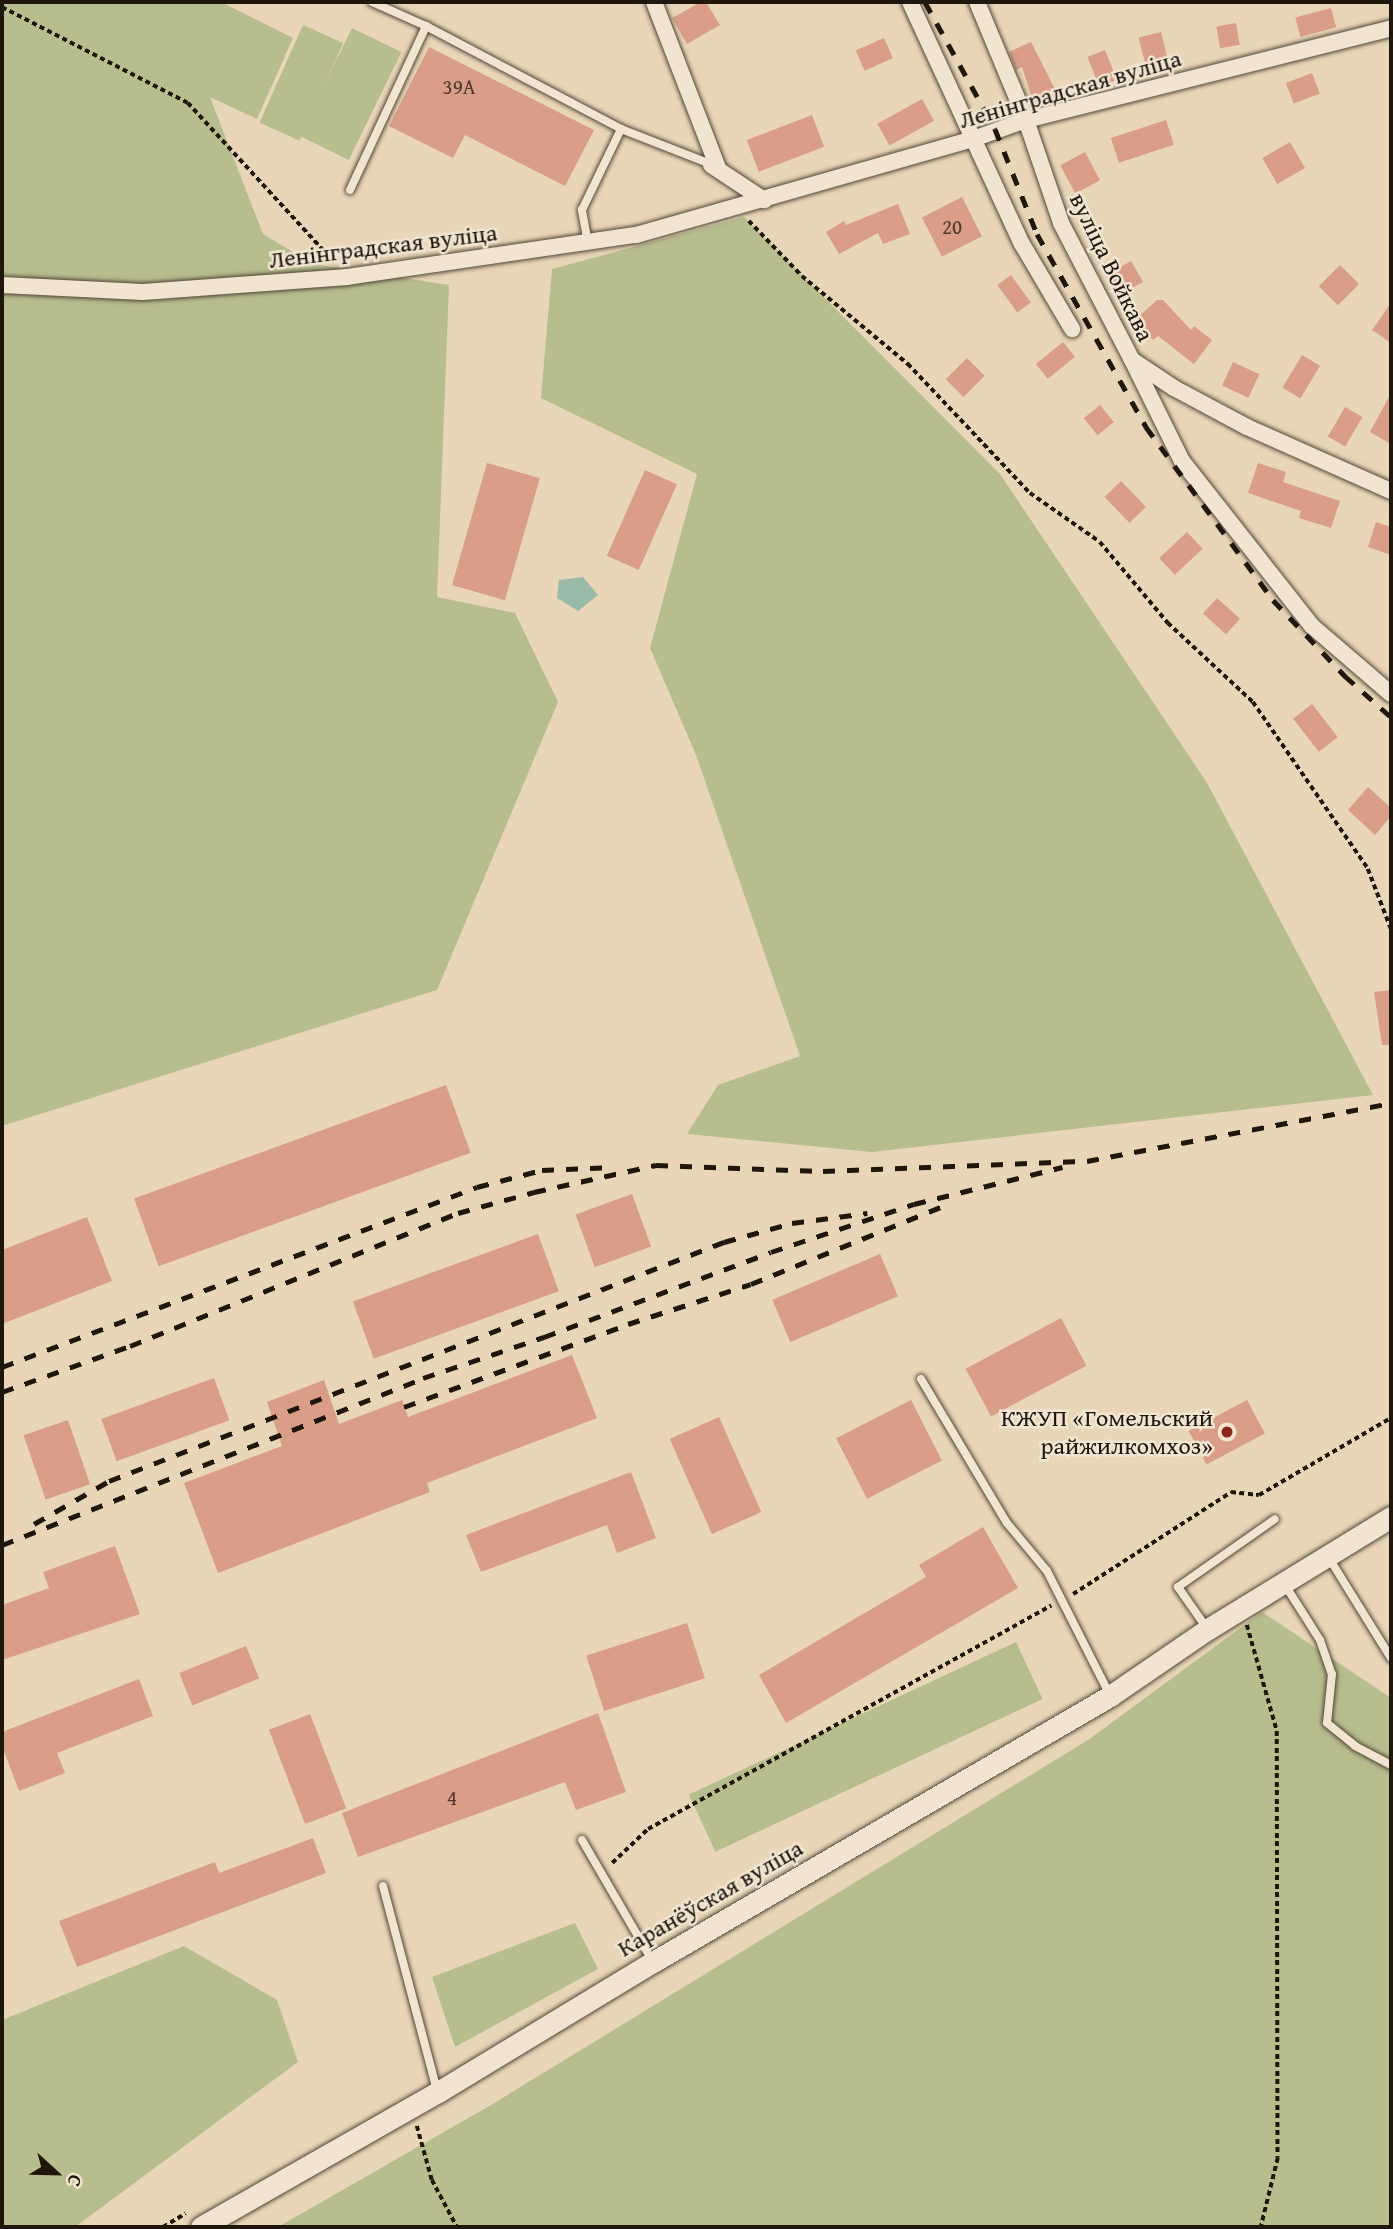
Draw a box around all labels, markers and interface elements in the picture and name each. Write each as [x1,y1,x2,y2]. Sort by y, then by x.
street label: Ленінградская вуліца [956,44,1184,134]
house number: 39А [443,74,475,100]
street label: вуліца Войкава [1064,188,1160,346]
house number: 20 [942,214,962,240]
street label: Ленінградская вуліца [267,218,499,274]
place label: КЖУП «Гомельский райжилкомхоз» [1001,1404,1213,1460]
marker: КЖУП «Гомельский райжилкомхоз» [1219,1424,1235,1440]
house number: 4 [447,1785,457,1811]
street label: Каранёўская вуліца [612,1833,808,1963]
north arrow [21,2138,91,2208]
text: С [60,2171,90,2191]

